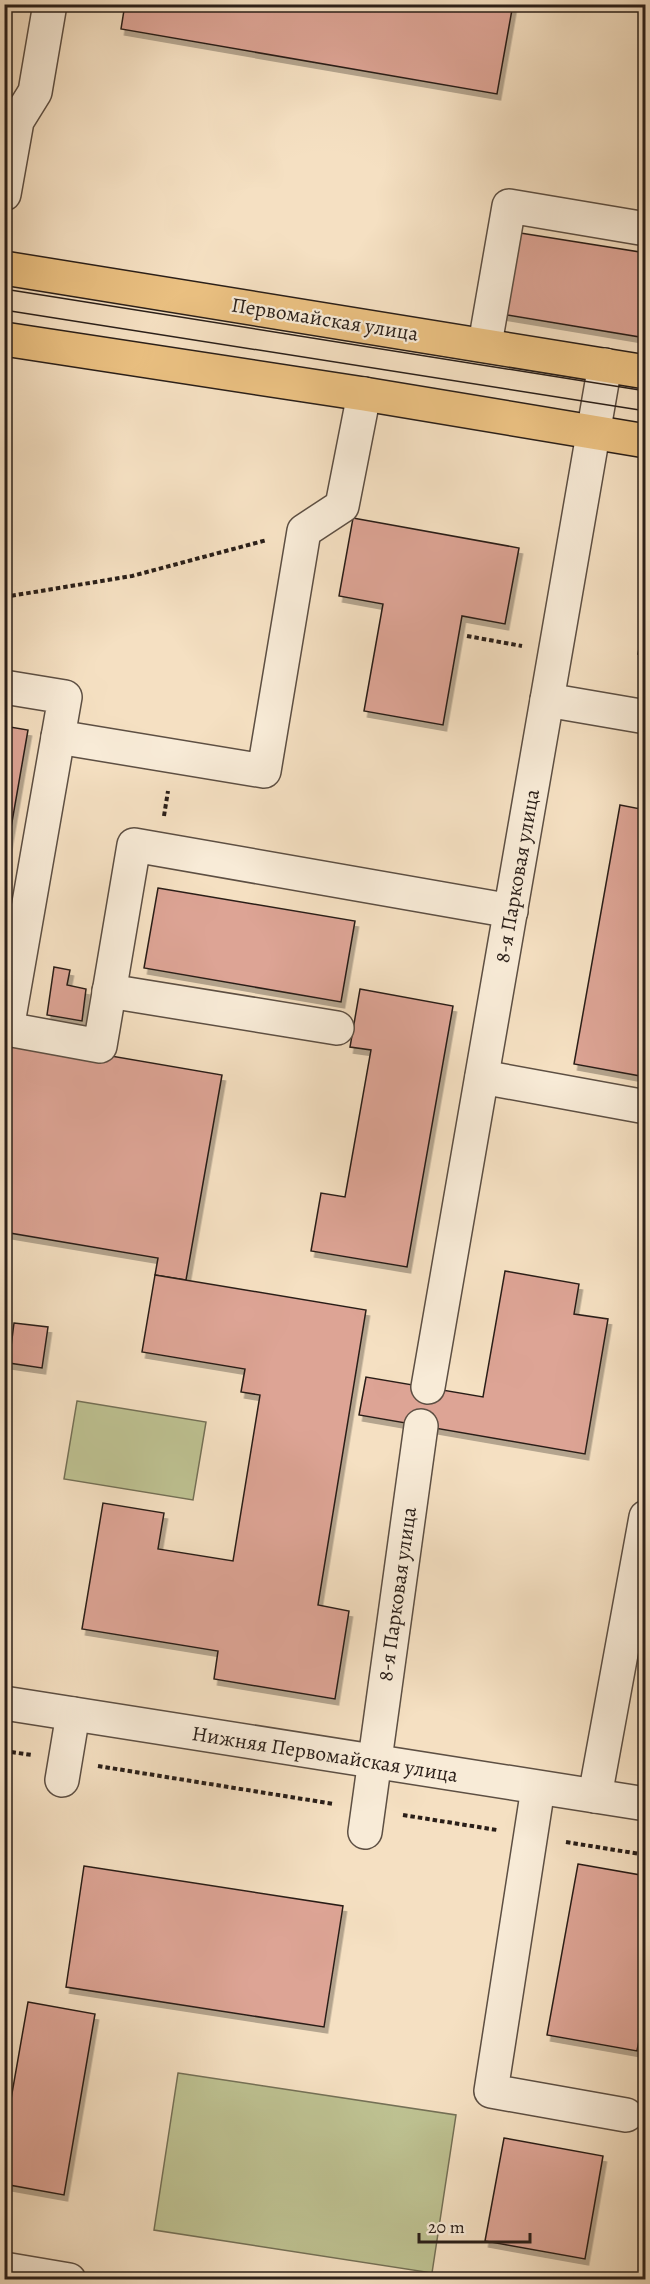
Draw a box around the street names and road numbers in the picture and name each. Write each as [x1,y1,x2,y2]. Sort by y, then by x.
street label: Первомайская улица [230,290,421,348]
street label: 8-я Парковая улица [488,787,546,965]
street label: 8-я Парковая улица [371,1505,423,1683]
street label: Нижняя Первомайская улица [190,1719,461,1789]

